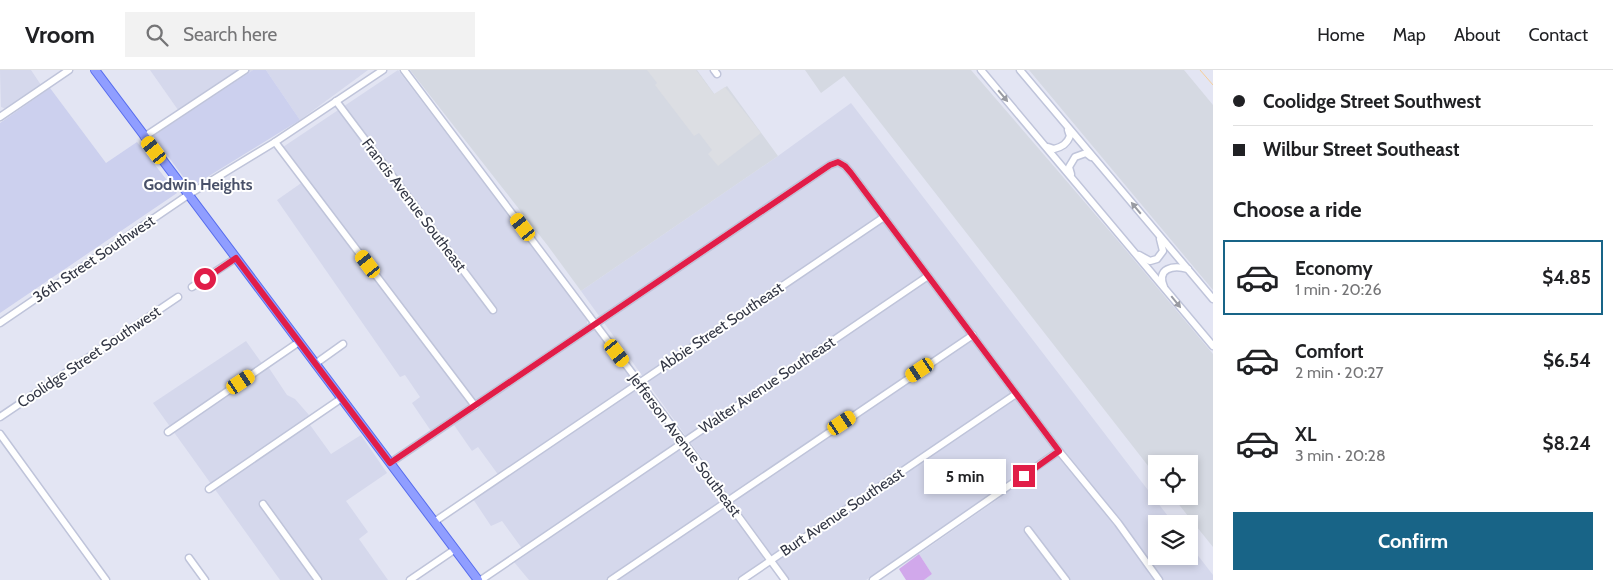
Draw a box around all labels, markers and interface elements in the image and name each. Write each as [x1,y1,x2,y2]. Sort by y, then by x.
search box [125,12,475,57]
text: Vroom [25,20,95,49]
icon: search [143,21,171,49]
text: Search here [183,23,277,46]
text: Home [1317,24,1365,46]
text: Map [1393,24,1426,46]
text: About [1454,24,1500,46]
text: Contact [1528,24,1588,46]
one-way arrow [997,90,1008,102]
text: Coolidge Street Southwest [1263,90,1481,113]
car [138,134,169,166]
street label: Francis Avenue Southeast [358,135,470,275]
text: Wilbur Street Southeast [1263,138,1460,161]
district label: Godwin Heights [143,175,253,194]
text: Choose a ride [1233,196,1362,223]
one-way arrow [1131,201,1142,214]
car [507,211,538,243]
street label: 36th Street Southwest [30,212,158,306]
car [352,248,383,280]
icon: car [1235,255,1280,300]
text: Economy [1295,257,1373,280]
text: $4.85 [1542,266,1591,289]
route start [194,268,216,290]
street label: Abbie Street Southeast [655,279,787,375]
text: 1 min · 20:26 [1295,280,1382,299]
one-way arrow [1170,296,1181,309]
street label: Coolidge Street Southwest [14,302,164,412]
street label: Walter Avenue Southeast [696,333,838,437]
car [601,337,632,369]
icon: car [1235,338,1280,383]
text: Comfort [1295,340,1364,363]
text: $6.54 [1543,349,1591,372]
car [903,355,936,385]
text: 2 min · 20:27 [1295,363,1384,382]
car [224,367,257,397]
street label: Jefferson Avenue Southeast [625,369,745,520]
car [825,408,858,438]
icon: car [1235,421,1280,466]
text: XL [1295,423,1316,446]
text: $8.24 [1542,432,1591,455]
text: 3 min · 20:28 [1295,446,1386,465]
map controls [1148,455,1198,565]
button: locate [1148,455,1198,505]
callout: 5 min [924,458,1006,494]
street label: Burt Avenue Southeast [777,464,907,560]
route end [1013,465,1035,487]
text: 5 min [946,467,984,486]
button: Confirm [1233,512,1593,570]
button: layers [1148,515,1198,565]

